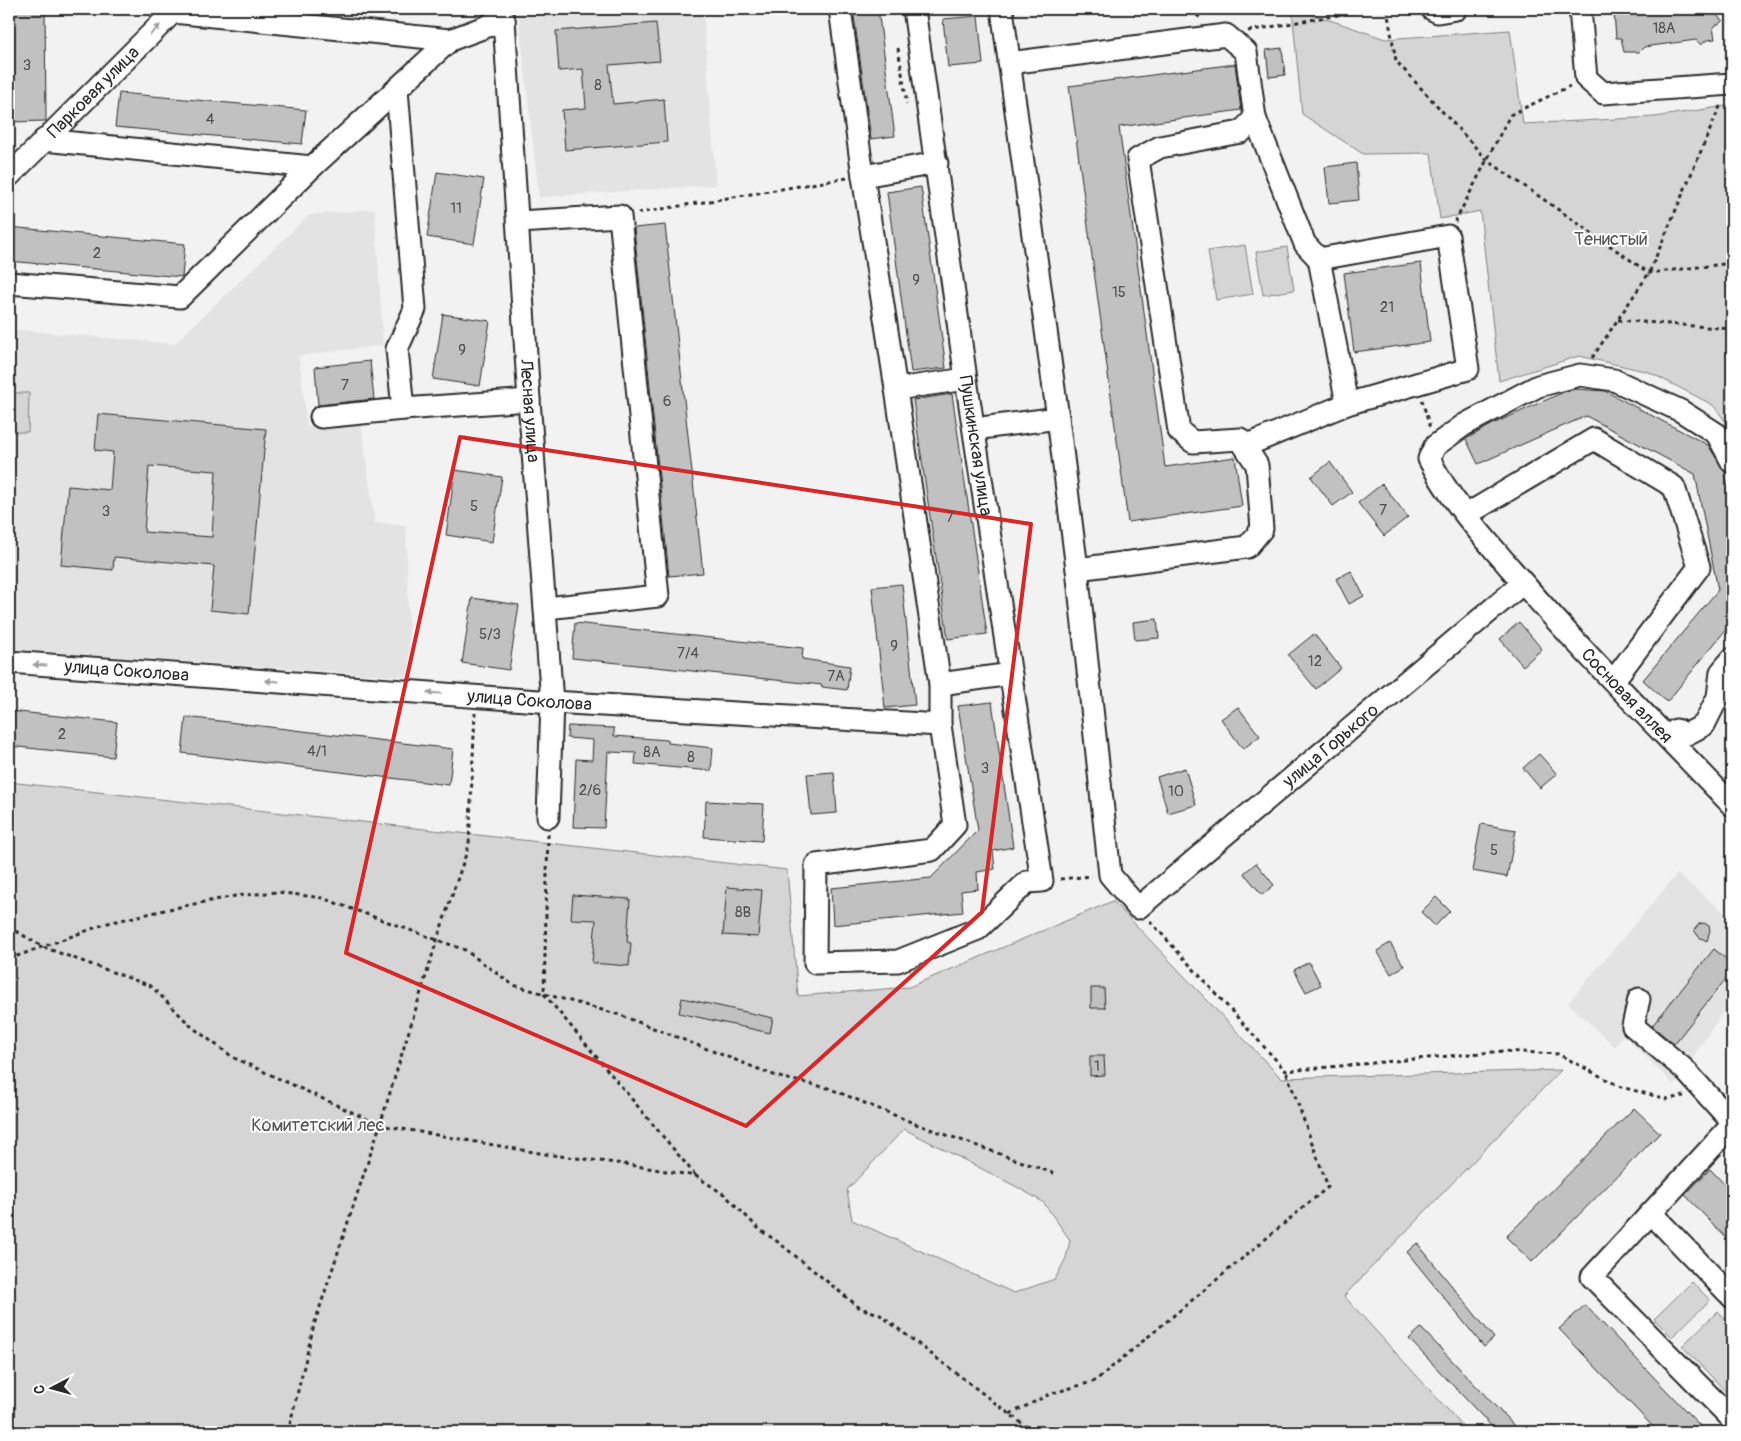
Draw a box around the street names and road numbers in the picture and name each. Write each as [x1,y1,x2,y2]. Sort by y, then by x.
street label: Парковая улица [42,41,144,143]
street label: Лесная улица [515,358,545,463]
street label: Пушкинская улица [954,374,998,517]
street label: Сосновая аллея [1576,643,1678,748]
street label: улица Соколова [63,655,190,687]
street label: улица Соколова [465,684,593,716]
street label: улица Горького [1277,698,1384,793]

